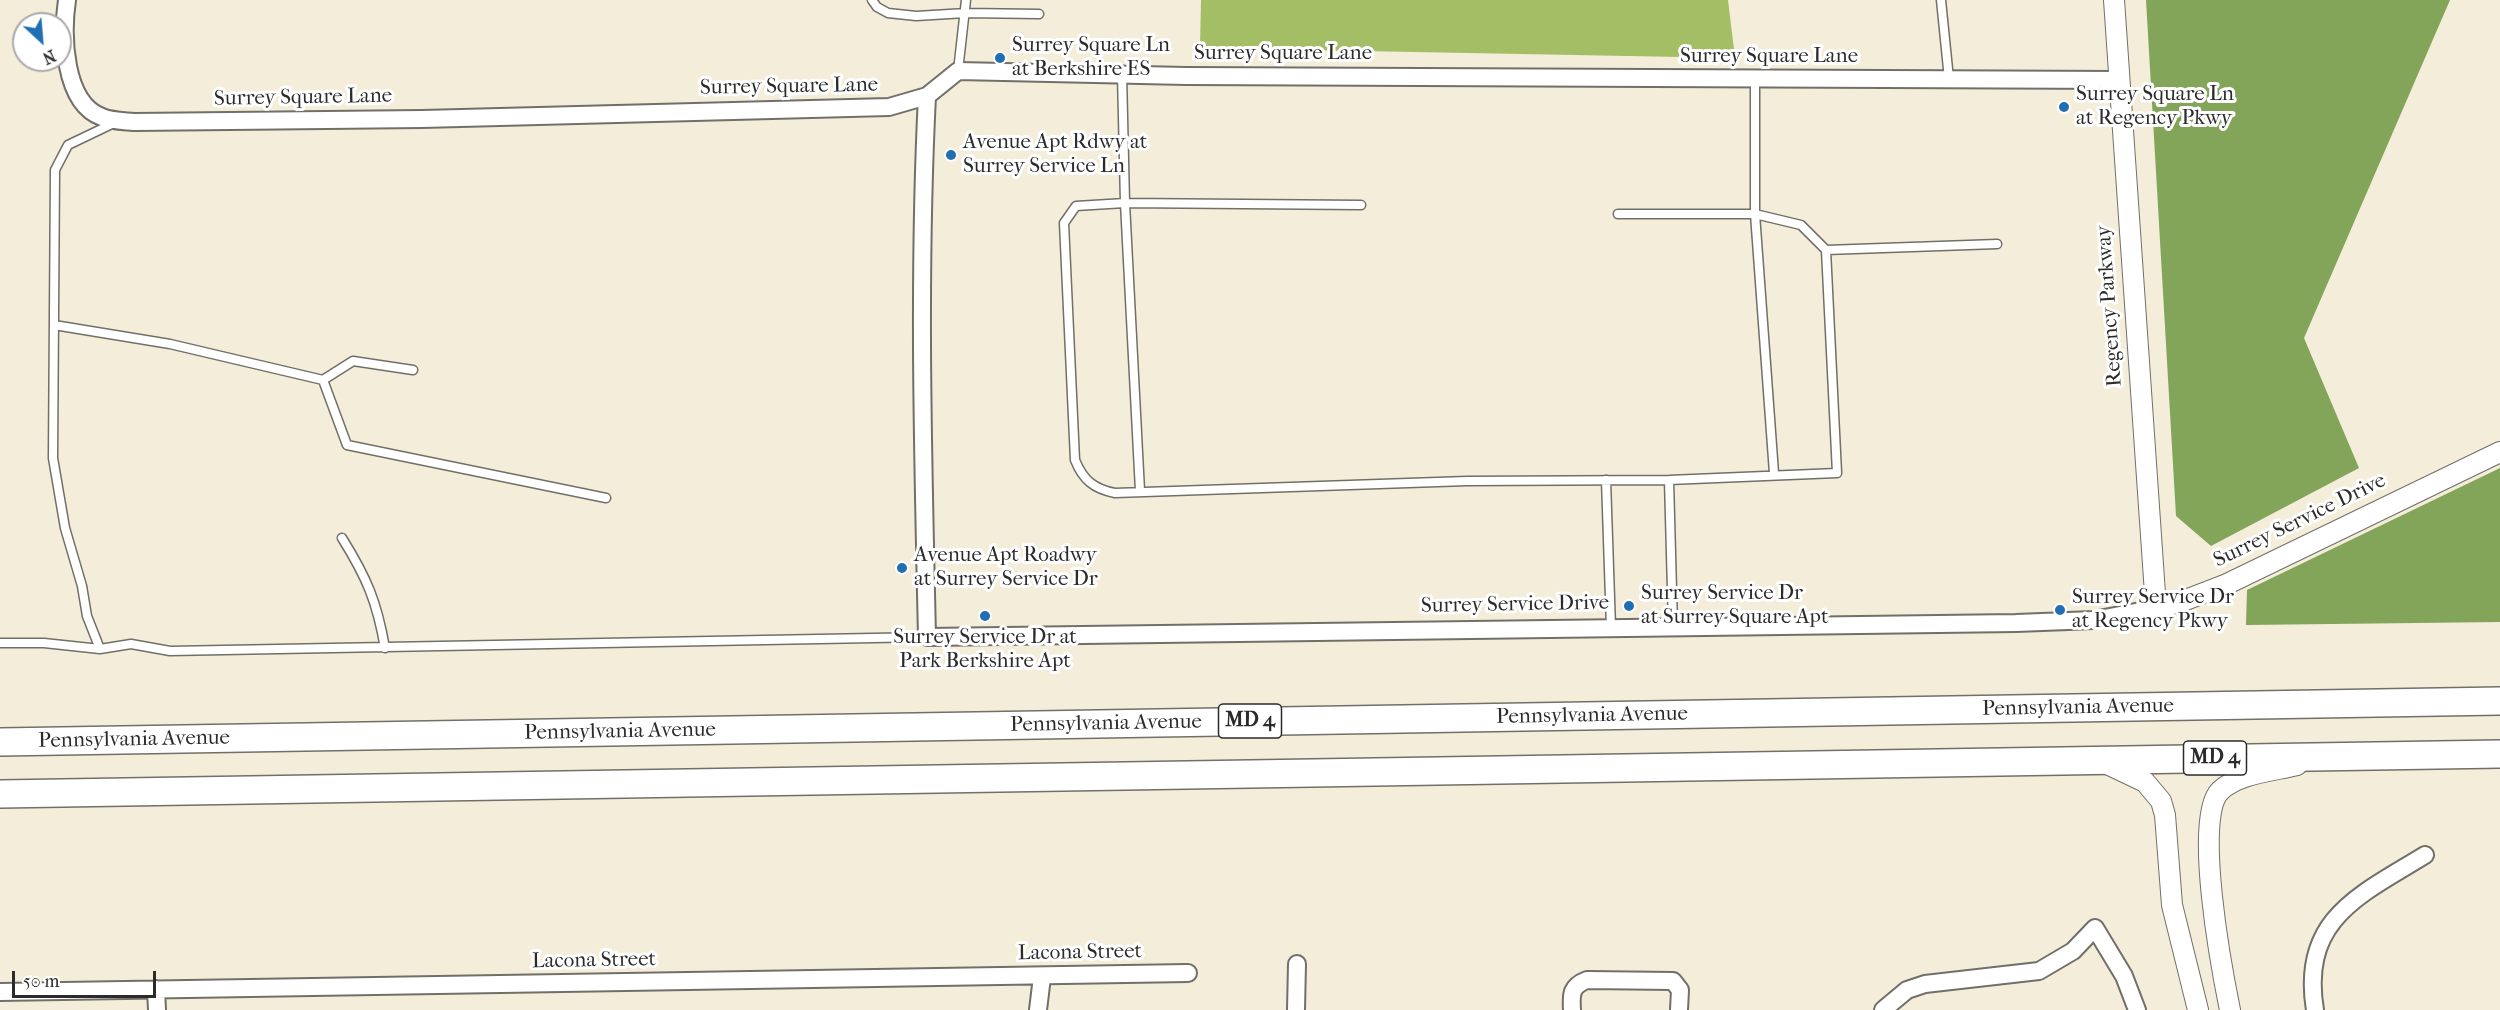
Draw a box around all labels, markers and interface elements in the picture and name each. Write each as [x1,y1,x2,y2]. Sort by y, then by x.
north arrow [12,12,72,72]
place label: Surrey Square Ln at Berkshire ES [1012,33,1170,83]
street label: Surrey Square Lane [1194,41,1372,67]
street label: Surrey Square Lane [1680,44,1858,70]
text: N [40,46,59,68]
marker: Surrey Square Ln at Berkshire ES [993,51,1007,65]
street label: Surrey Square Lane [700,73,878,101]
place label: Surrey Square Ln at Regency Pkwy [2076,82,2234,132]
street label: Surrey Square Lane [214,84,392,112]
marker: Surrey Square Ln at Regency Pkwy [2057,100,2071,114]
place label: Avenue Apt Rdwy at Surrey Service Ln [963,130,1147,180]
marker: Avenue Apt Rdwy at Surrey Service Ln [944,148,958,162]
street label: Regency Parkway [2092,225,2128,387]
street label: Surrey Service Drive [2210,468,2390,574]
place label: Avenue Apt Roadwy at Surrey Service Dr [914,543,1098,593]
marker: Avenue Apt Roadwy at Surrey Service Dr [895,561,909,575]
place label: Surrey Service Dr at Surrey Square Apt [1641,581,1828,631]
place label: Surrey Service Dr at Regency Pkwy [2072,585,2234,635]
street label: Surrey Service Drive [1421,591,1609,619]
marker: Surrey Service Dr at Surrey Square Apt [1622,599,1636,613]
marker: Surrey Service Dr at Regency Pkwy [2053,603,2067,617]
marker: Surrey Service Dr at Park Berkshire Apt [978,609,992,623]
place label: Surrey Service Dr at Park Berkshire Apt [893,625,1077,675]
street label: Pennsylvania Avenue [1982,694,2174,722]
street label: Pennsylvania Avenue [1496,702,1688,730]
road number: MD 4 [1218,704,1282,738]
street label: Pennsylvania Avenue [1010,710,1202,738]
street label: Pennsylvania Avenue [524,718,716,746]
street label: Pennsylvania Avenue [38,726,230,754]
road number: MD 4 [2184,741,2246,775]
street label: Lacona Street [1018,939,1142,967]
street label: Lacona Street [532,947,656,975]
scale bar [15,959,159,997]
text: 50 m [23,971,59,992]

